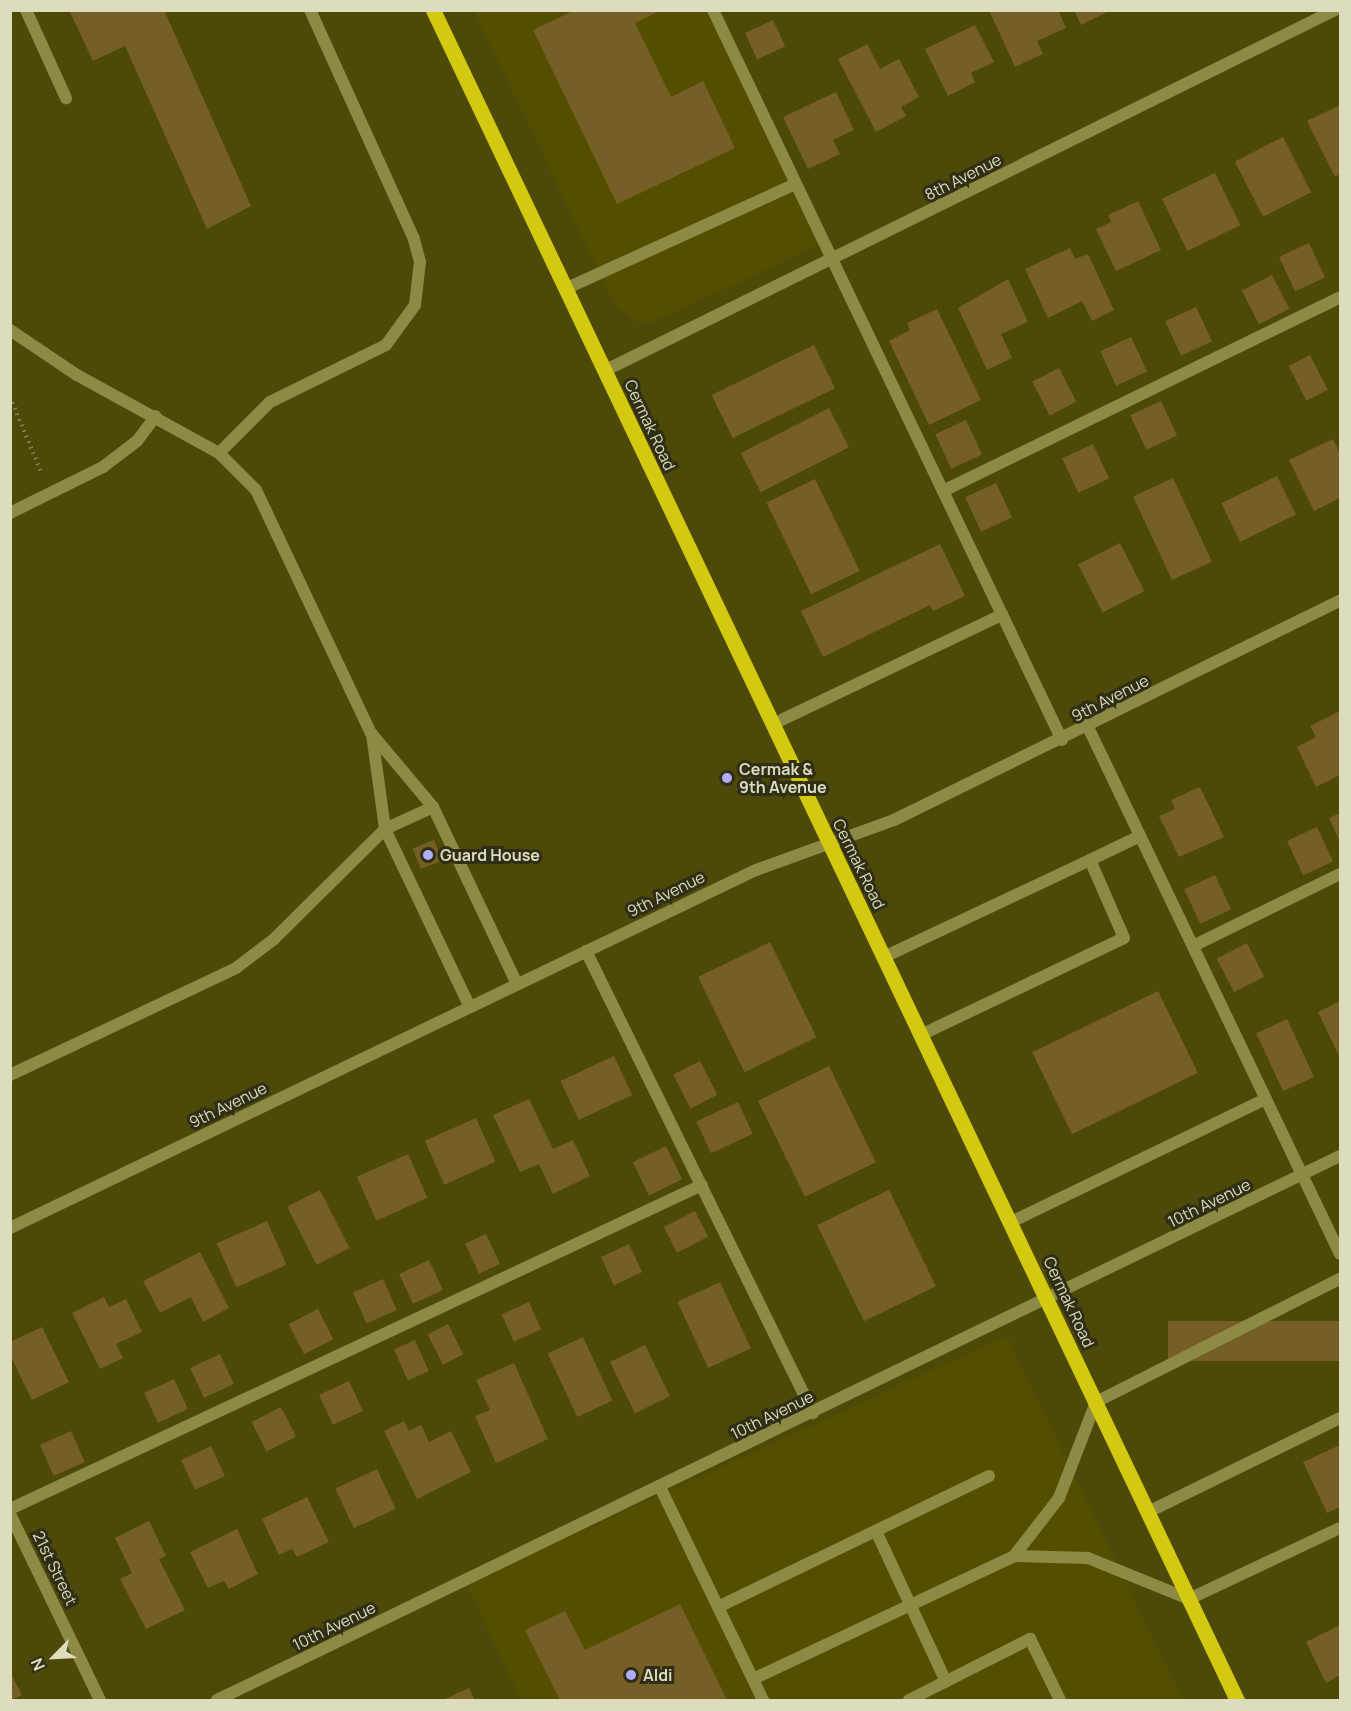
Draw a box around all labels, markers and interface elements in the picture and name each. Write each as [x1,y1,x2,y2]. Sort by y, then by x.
street label: 8th Avenue [922,150,1004,204]
street label: Cermak Road [621,376,679,474]
street label: 9th Avenue [1068,670,1152,726]
place label: Cermak & 9th Avenue [739,759,827,797]
marker: Cermak & 9th Avenue [720,771,734,785]
street label: Cermak Road [829,816,889,912]
place label: Guard House [440,845,540,865]
marker: Guard House [421,848,435,862]
street label: 9th Avenue [624,867,708,921]
street label: 9th Avenue [186,1078,270,1132]
street label: 10th Avenue [1164,1175,1254,1231]
street label: Cermak Road [1040,1253,1098,1351]
street label: 10th Avenue [727,1387,817,1443]
street label: 21st Street [29,1528,81,1608]
street label: 10th Avenue [289,1598,379,1654]
north arrow [24,1627,84,1687]
text: N [25,1655,50,1674]
place label: Aldi [643,1665,673,1685]
marker: Aldi [624,1668,638,1682]

